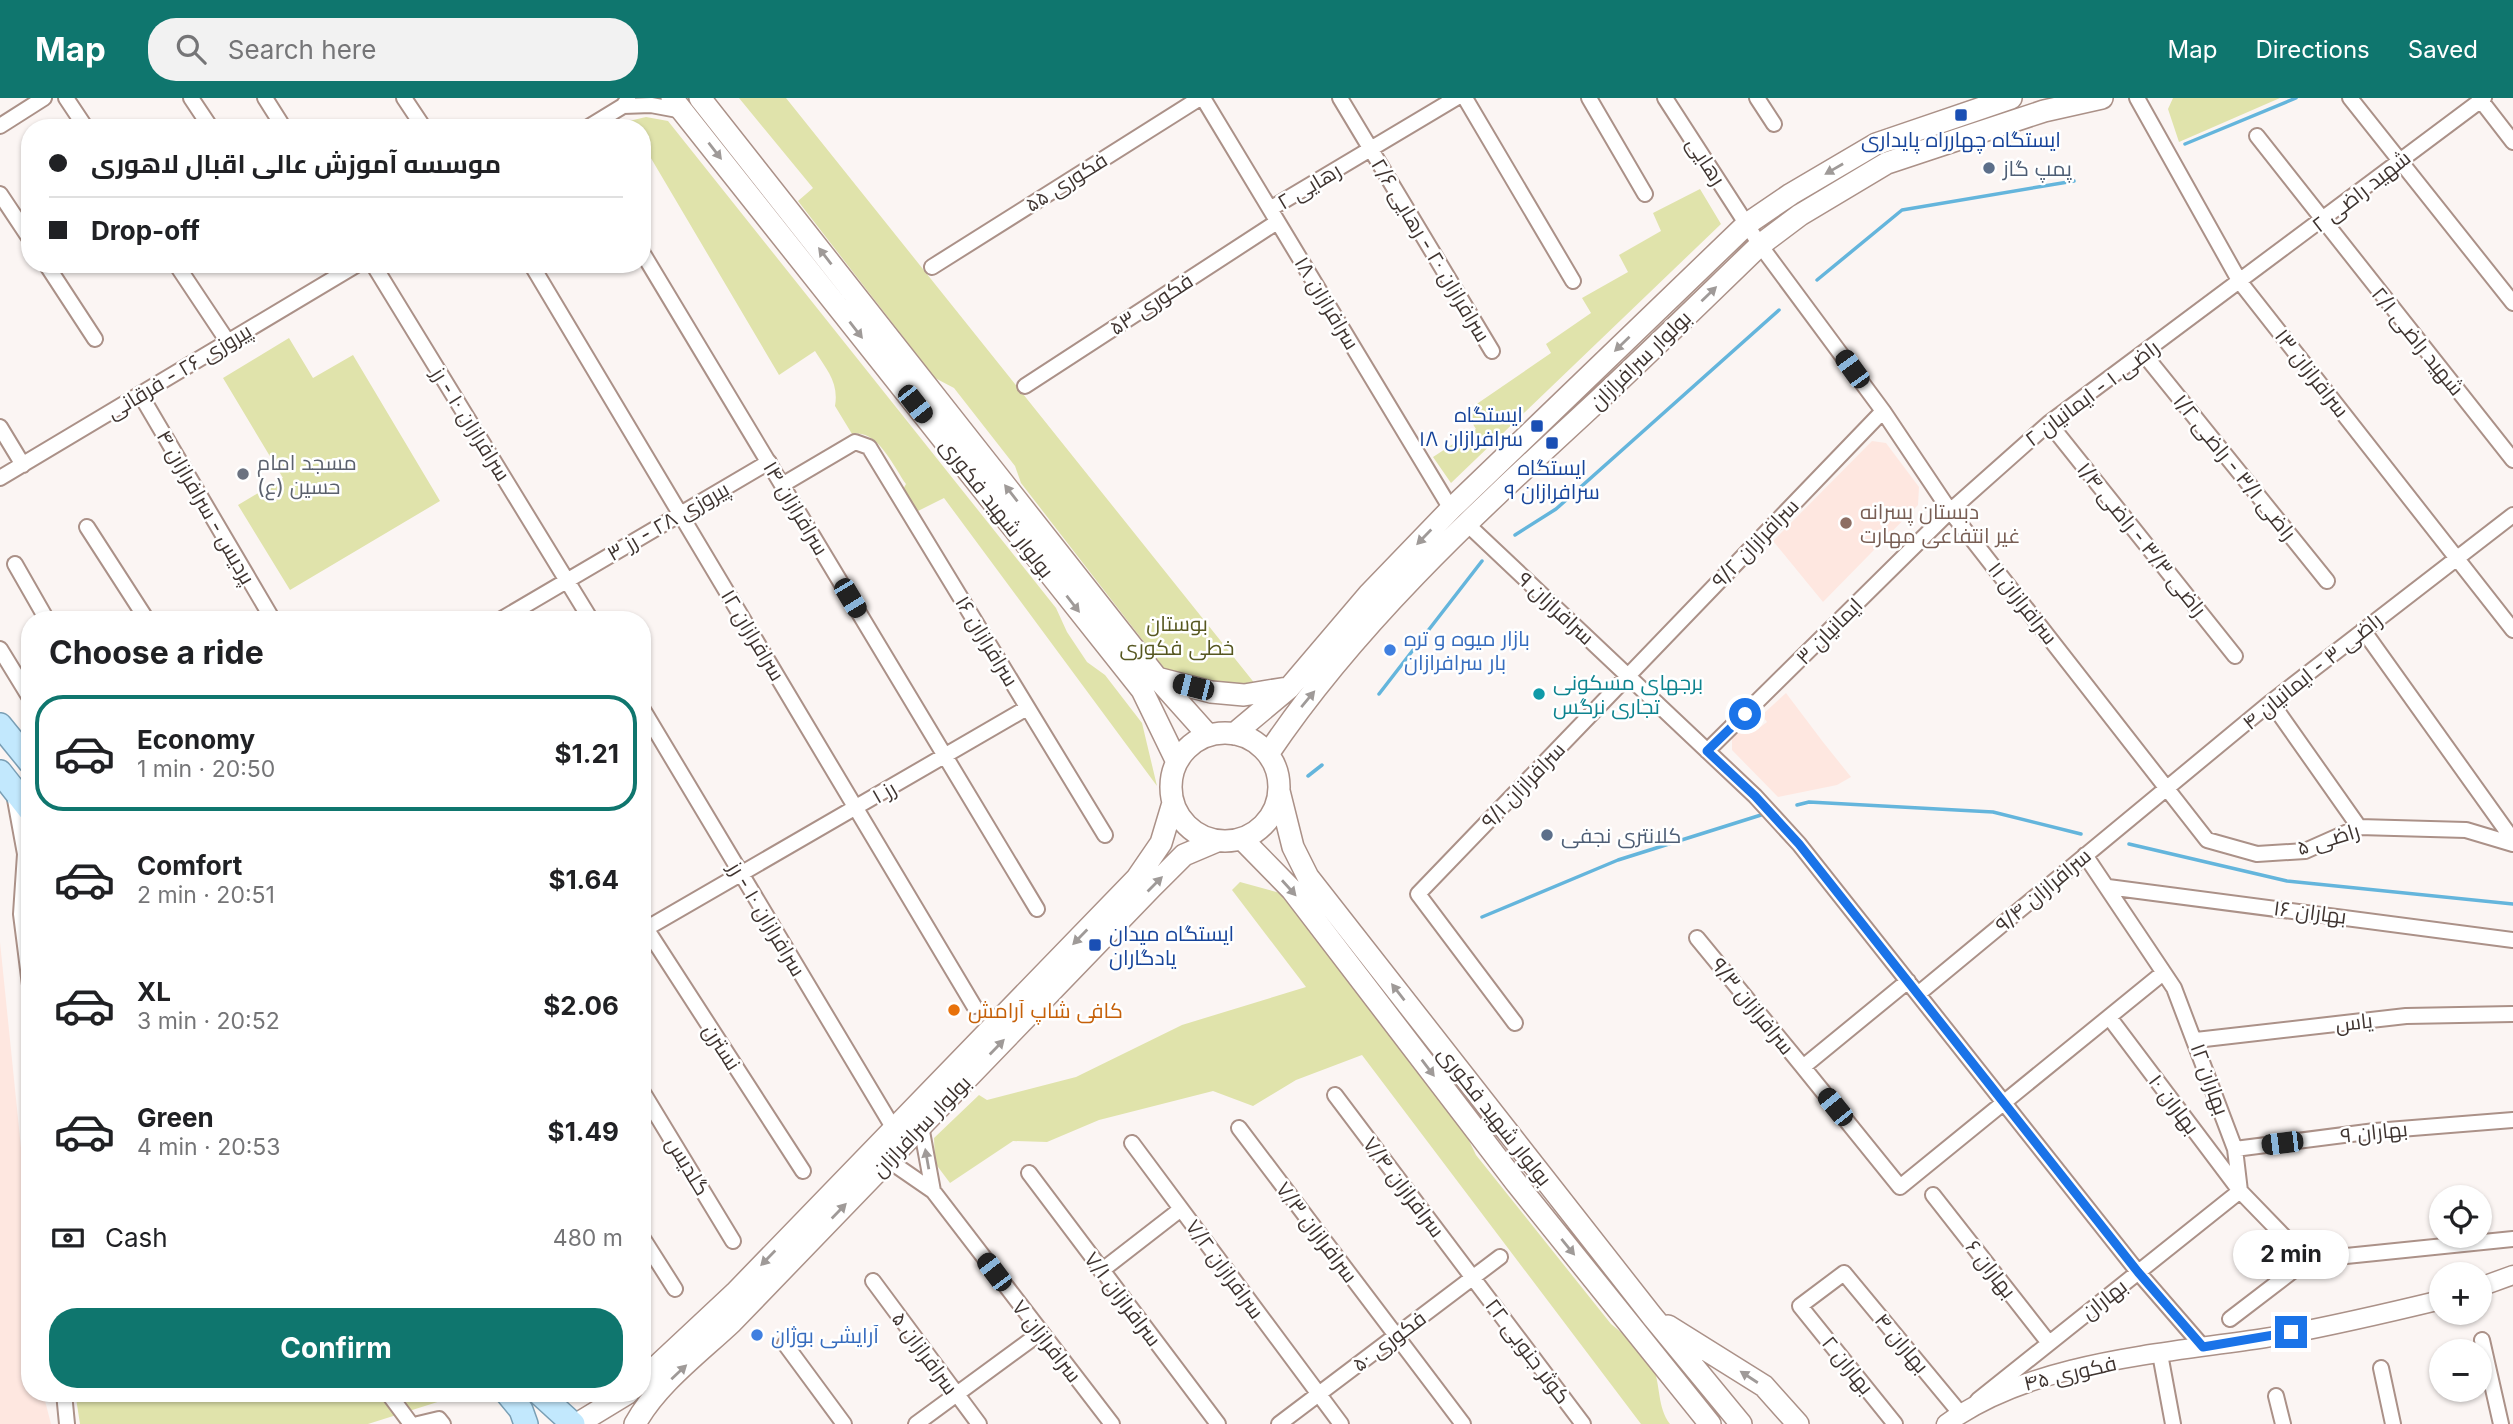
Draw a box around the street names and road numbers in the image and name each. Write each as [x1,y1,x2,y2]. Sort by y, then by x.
street label: رهایی [1680,132,1731,190]
street label: شهید راضی ۲ [2307,145,2416,238]
street label: فکوری ۵۵ [1020,147,1112,218]
street label: سرافرازان ۲۰ - رهایی ۲/۶ [1365,154,1496,347]
street label: رهایی ۲ [1273,157,1346,215]
street label: سرافرازان ۱۸ [1289,252,1365,355]
street label: فکوری ۵۳ [1105,268,1198,341]
street label: شهید راضی ۲/۱ [2366,282,2469,401]
street label: بولوار سرافرازان [1584,305,1697,415]
street label: پیروزی ۲۶ - فرقانی [102,318,257,426]
street label: سرافرازان ۱۳ [2269,324,2354,423]
street label: راضی ۱ - ایمانیان ۲ [2020,334,2165,452]
street label: سرافرازان ۱۰ - رز [425,362,516,486]
street label: راضی ۳/۱ - راضی ۱/۲ [2168,389,2302,546]
street label: پردیس - سرافرازان ۴ [150,425,261,590]
street label: بولوار شهید فکوری [934,433,1059,583]
street label: سرافرازان ۱۴ [757,456,834,560]
street label: راضی ۳/۳ - راضی ۱/۴ [2071,457,2212,622]
street label: پیروزی ۲۸ - رز ۳ [603,476,735,568]
street label: سرافرازان ۹/۲ [1706,493,1804,593]
street label: سرافرازان ۱۱ [1982,557,2063,650]
street label: سرافرازان ۹ [1512,566,1599,650]
street label: سرافرازان ۱۲ [715,585,790,686]
street label: سرافرازان ۱۶ [949,591,1024,691]
street label: ایمانیان ۳ [1791,593,1868,670]
street label: راضی ۳ - ایمانیان ۴ [2237,607,2387,736]
street label: سرافرازان ۹/۱ [1476,737,1571,834]
street label: رز ۱ [868,775,900,809]
street label: راضی ۵ [2294,818,2363,861]
street label: سرافرازان ۹/۴ [1990,843,2097,938]
street label: سرافرازان ۱۰ - رز [722,856,811,981]
street label: بهاران ۱۶ [2272,895,2348,930]
street label: سرافرازان ۹/۳ [1706,953,1800,1060]
street label: یاس [2334,1008,2374,1037]
street label: نسترن [697,1019,746,1075]
street label: بهاران ۱۲ [2185,1040,2234,1119]
street label: بولوار شهید فکوری [1432,1041,1557,1191]
street label: بهاران ۱۰ [2143,1069,2205,1139]
street label: بولوار سرافرازان [866,1070,976,1183]
street label: بهاران ۹ [2339,1116,2409,1149]
street label: گلدیس [660,1132,715,1200]
street label: سرافرازان ۷/۴ [1357,1132,1450,1243]
street label: سرافرازان ۷/۳ [1270,1177,1363,1288]
street label: سرافرازان ۷/۲ [1180,1215,1269,1324]
street label: بهاران ۶ [1960,1235,2021,1304]
street label: سرافرازان ۷/۱ [1079,1247,1167,1352]
street label: بهاران [2076,1274,2132,1325]
street label: کوثر جنوبی ۲۲ [1480,1293,1576,1409]
street label: سرافرازان ۷ [1006,1295,1087,1388]
street label: فکوری ۵۰ [1347,1305,1431,1378]
street label: سرافرازان ۵ [886,1307,963,1400]
street label: بهاران ۴ [1869,1308,1934,1379]
street label: بهاران ۲ [1816,1331,1879,1400]
street label: فکوری ۴۵ [2021,1350,2119,1397]

